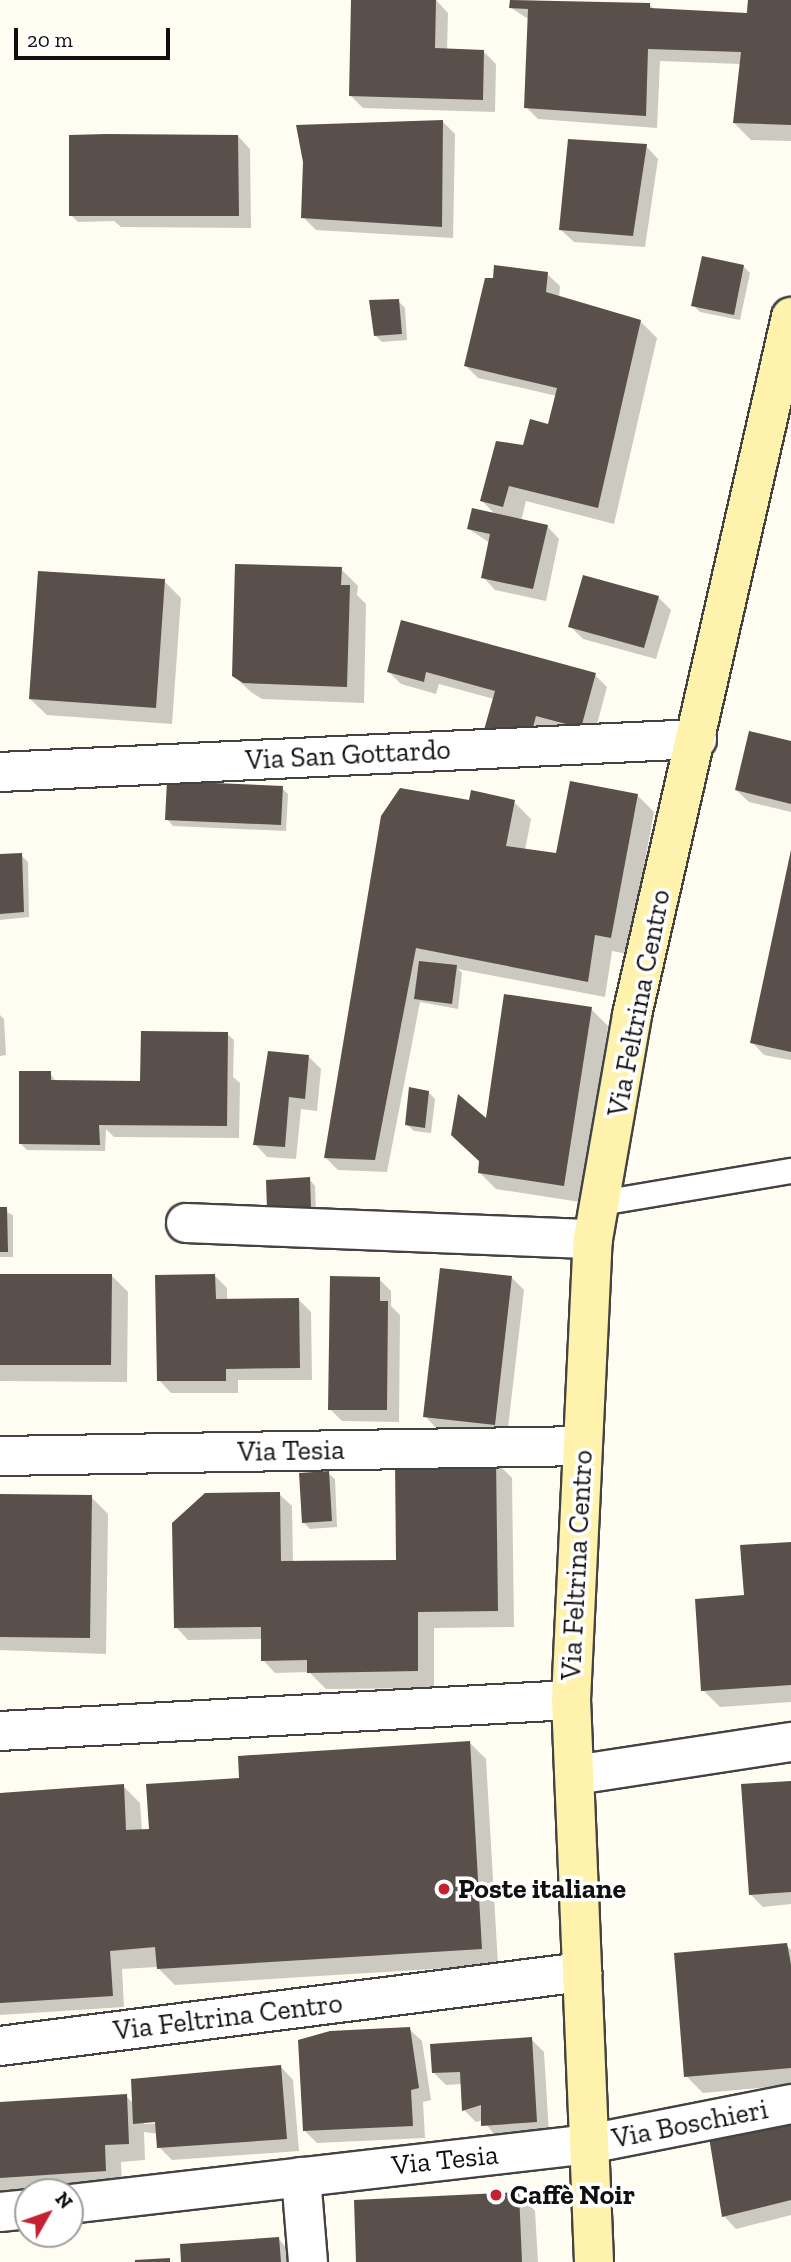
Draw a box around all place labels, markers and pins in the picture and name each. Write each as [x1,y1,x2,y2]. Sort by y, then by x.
place label: Poste italiane [458,1872,626,1906]
marker: Poste italiane [436,1881,452,1897]
place label: Caffè Noir [510,2178,635,2212]
marker: Caffè Noir [488,2187,504,2203]

